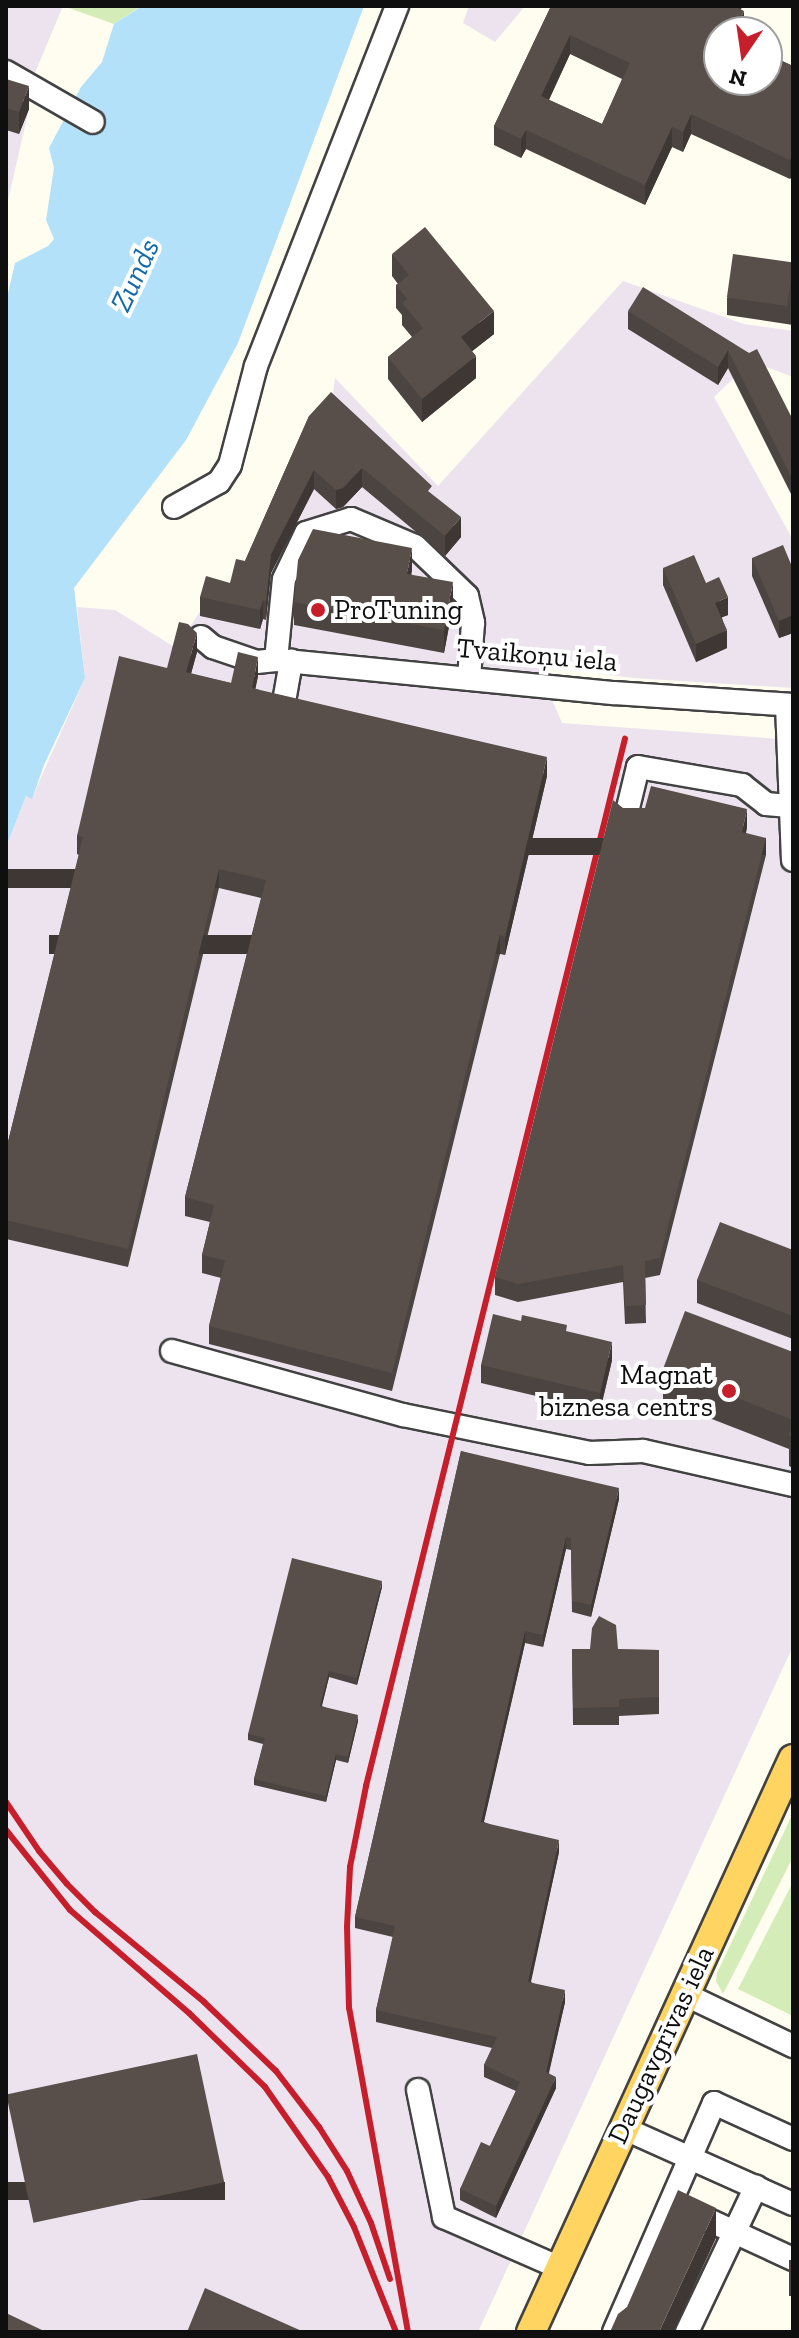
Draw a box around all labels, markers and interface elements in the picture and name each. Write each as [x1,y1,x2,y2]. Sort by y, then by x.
north arrow [703,16,783,96]
text: N [727,63,749,93]
water label: Zunds [103,233,167,317]
place label: ProTuning [334,593,463,627]
marker: ProTuning [309,601,327,619]
street label: Tvaikoņu iela [455,631,619,679]
place label: Magnat biznesa centrs [539,1358,713,1424]
marker: Magnat biznesa centrs [720,1382,738,1400]
street label: Daugavgrīvas iela [601,1941,721,2149]

